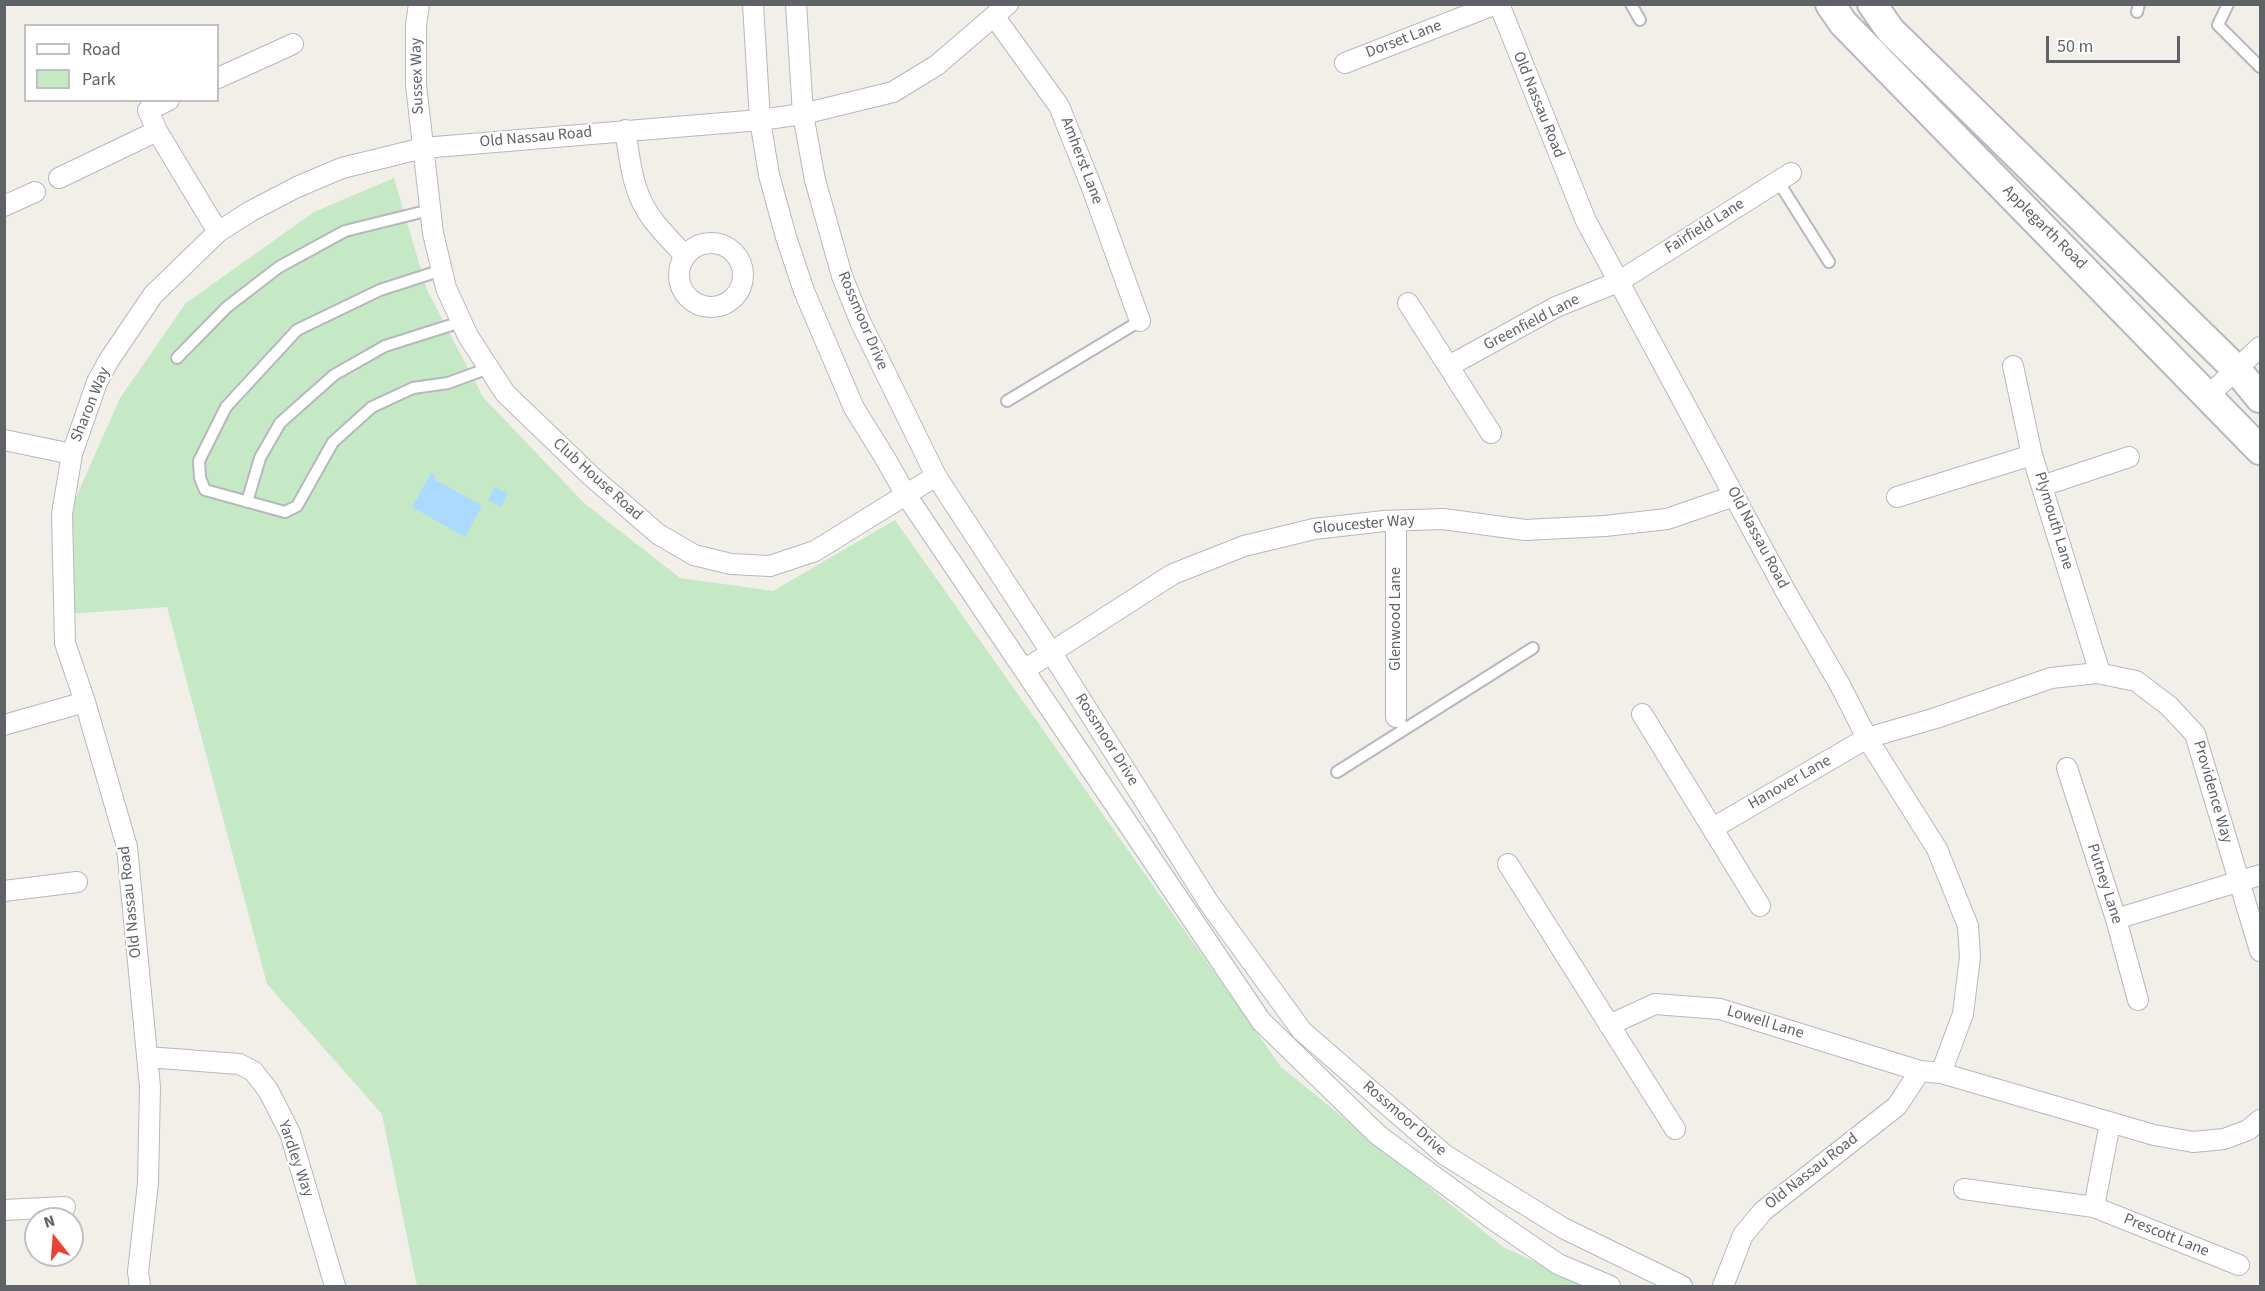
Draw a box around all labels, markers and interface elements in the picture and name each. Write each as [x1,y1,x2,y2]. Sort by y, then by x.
street label: Dorset Lane [1363,17,1445,63]
legend [24,24,219,102]
scale bar [2049,24,2182,62]
text: 50 m [2057,34,2093,59]
text: Road [82,37,121,62]
street label: Sussex Way [407,37,429,115]
street label: Old Nassau Road [1508,49,1568,161]
text: Park [82,67,116,92]
street label: Amherst Lane [1056,115,1106,207]
street label: Old Nassau Road [479,124,593,152]
street label: Applegarth Road [1998,182,2090,274]
street label: Fairfield Lane [1662,195,1748,259]
street label: Rossmoor Drive [833,269,891,373]
street label: Greenfield Lane [1481,291,1583,355]
street label: Sharon Way [67,365,115,445]
street label: Club House Road [548,435,646,525]
street label: Plymouth Lane [2029,470,2077,572]
street label: Old Nassau Road [1722,484,1792,592]
street label: Gloucester Way [1312,511,1416,539]
street label: Glenwood Lane [1386,567,1406,671]
street label: Rossmoor Drive [1070,690,1142,790]
street label: Providence Way [2188,738,2236,846]
street label: Hanover Lane [1745,752,1835,814]
street label: Putney Lane [2082,841,2126,927]
street label: Old Nassau Road [116,845,146,959]
street label: Lowell Lane [1724,1002,1806,1044]
street label: Rossmoor Drive [1358,1077,1450,1161]
street label: Yardley Way [273,1118,317,1200]
street label: Old Nassau Road [1762,1130,1862,1214]
north arrow [24,1207,84,1267]
text: N [41,1210,58,1234]
street label: Prescott Lane [2120,1210,2212,1262]

